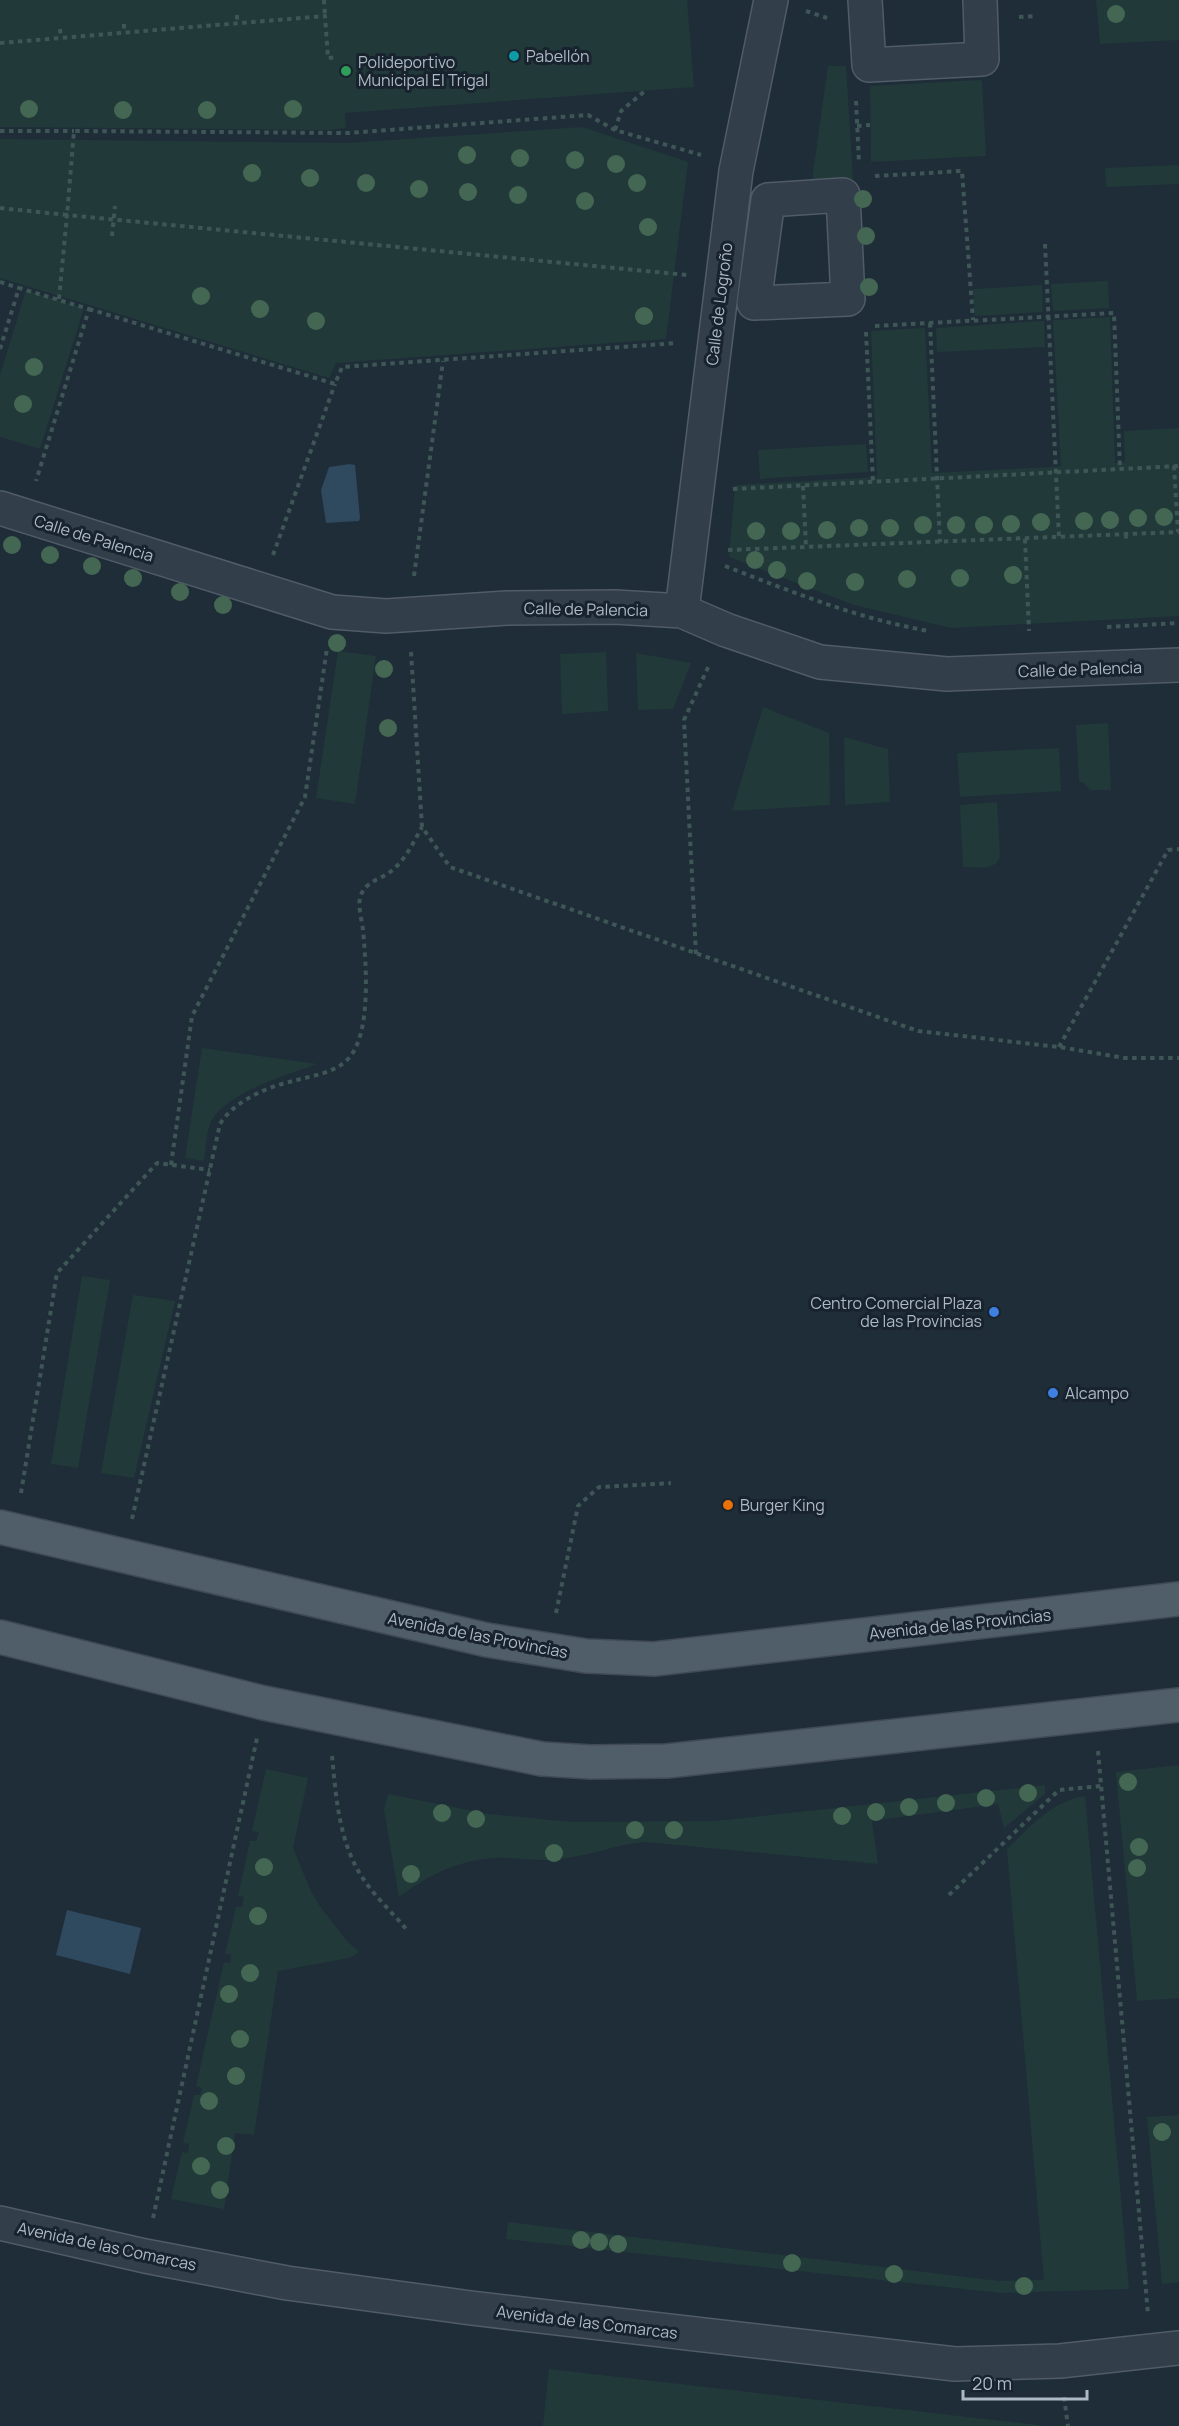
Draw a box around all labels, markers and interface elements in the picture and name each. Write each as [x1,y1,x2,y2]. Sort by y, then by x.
place label: Pabellón [526,45,589,67]
marker: Pabellón [507,49,521,63]
place label: Polideportivo Municipal El Trigal [358,51,488,91]
marker: Polideportivo Municipal El Trigal [339,64,353,78]
street label: Calle de Logroño [701,241,737,367]
street label: Calle de Palencia [31,509,157,567]
street label: Calle de Palencia [524,597,648,621]
street label: Calle de Palencia [1018,656,1142,682]
place label: Centro Comercial Plaza de las Provincias [811,1292,982,1332]
marker: Centro Comercial Plaza de las Provincias [987,1305,1001,1319]
place label: Alcampo [1065,1382,1129,1404]
marker: Alcampo [1046,1386,1060,1400]
place label: Burger King [740,1494,825,1516]
marker: Burger King [721,1498,735,1512]
street label: Avenida de las Provincias [868,1604,1052,1644]
street label: Avenida de las Provincias [386,1607,570,1663]
street label: Avenida de las Comarcas [15,2216,199,2276]
street label: Avenida de las Comarcas [495,2300,679,2344]
scale bar [963,2363,1088,2401]
text: 20 m [972,2371,1012,2395]

